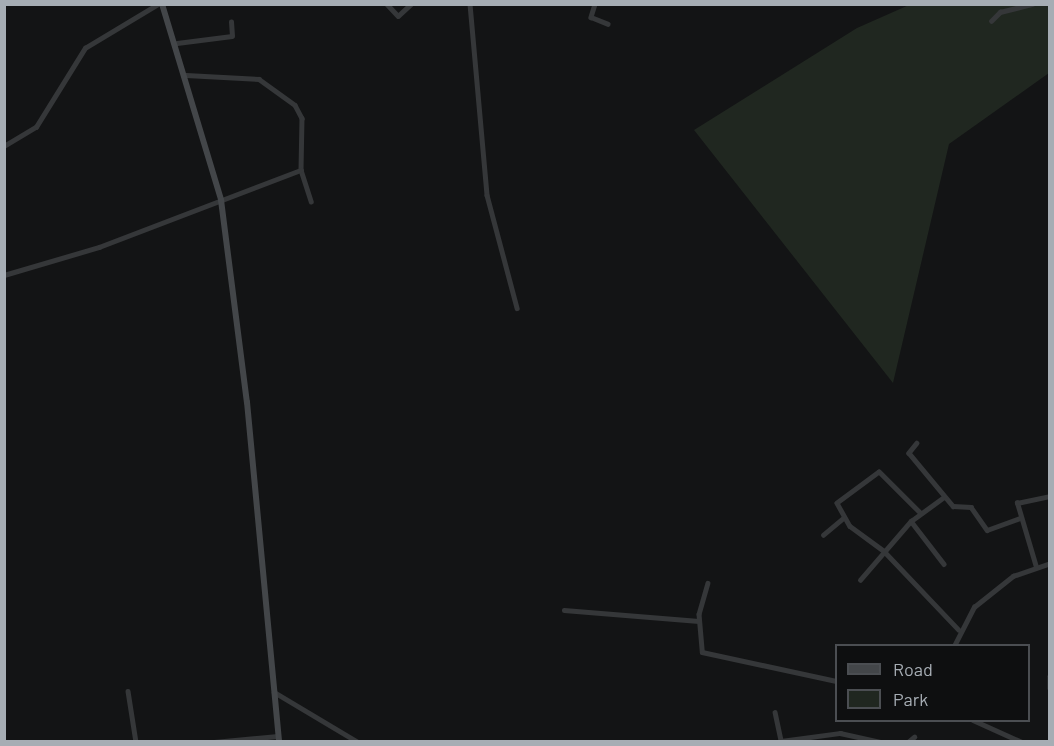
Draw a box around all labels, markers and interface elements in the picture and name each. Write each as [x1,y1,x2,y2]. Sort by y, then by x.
legend [835,644,1030,722]
text: Road [893,658,933,680]
text: Park [893,688,928,710]

